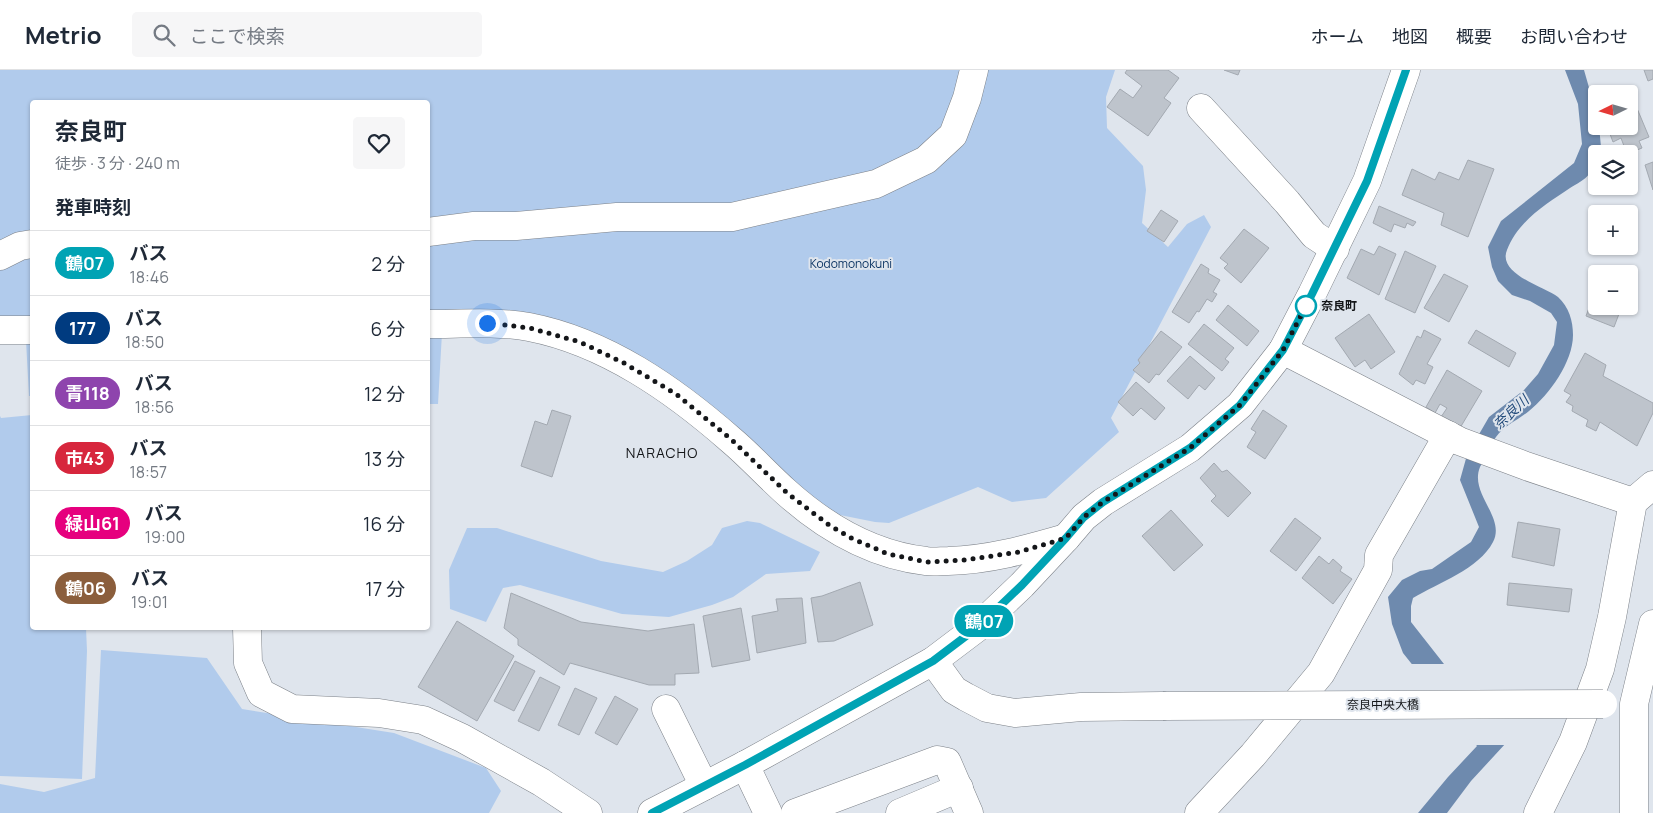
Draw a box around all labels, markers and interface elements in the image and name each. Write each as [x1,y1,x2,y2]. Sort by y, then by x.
search box [132,12,482,57]
text: Metrio [25,18,102,51]
icon: search [150,21,178,49]
text: ここで検索 [190,23,285,49]
text: ホーム [1311,24,1364,48]
text: 地図 [1392,24,1428,48]
text: 概要 [1456,24,1492,48]
text: お問い合わせ [1520,24,1628,48]
north arrow [1588,85,1638,135]
map controls [1588,85,1638,315]
text: 奈良町 [55,114,127,147]
button: heart [353,117,405,169]
button: layers [1588,145,1638,195]
text: 徒歩 · 3 分 · 240 m [55,152,180,174]
text: 発車時刻 [55,194,131,220]
button: + [1588,205,1638,255]
text: バス [129,240,167,266]
text: 鶴07 [65,251,104,275]
text: 2 分 [371,251,405,277]
park label: Kodomonokuni [810,255,892,272]
button: − [1588,265,1638,315]
text: 18:46 [129,266,169,288]
marker: 奈良町 [1295,295,1317,317]
place label: 奈良町 [1321,297,1357,314]
text: バス [125,305,163,331]
your location [475,311,500,336]
text: 177 [69,316,96,340]
text: 6 分 [370,316,405,342]
text: 18:50 [125,331,164,353]
text: バス [135,370,173,396]
text: 青118 [65,381,110,405]
text: 12 分 [364,381,405,407]
water label: 奈良川 [1489,389,1534,433]
text: 18:56 [135,396,174,418]
text: バス [129,435,167,461]
district label: NARACHO [626,443,698,462]
text: 市43 [65,446,104,470]
text: 13 分 [364,446,405,472]
text: 18:57 [129,461,167,483]
text: バス [145,500,183,526]
text: 緑山61 [65,511,120,535]
text: 16 分 [363,511,405,537]
text: 19:00 [145,526,185,548]
text: バス [131,565,169,591]
text: 鶴06 [65,576,106,600]
text: 17 分 [365,576,405,602]
text: 19:01 [131,591,168,613]
line badge: 鶴07 [955,605,1013,637]
text: 鶴07 [964,609,1004,633]
street label: 奈良中央大橋 [1347,696,1419,713]

